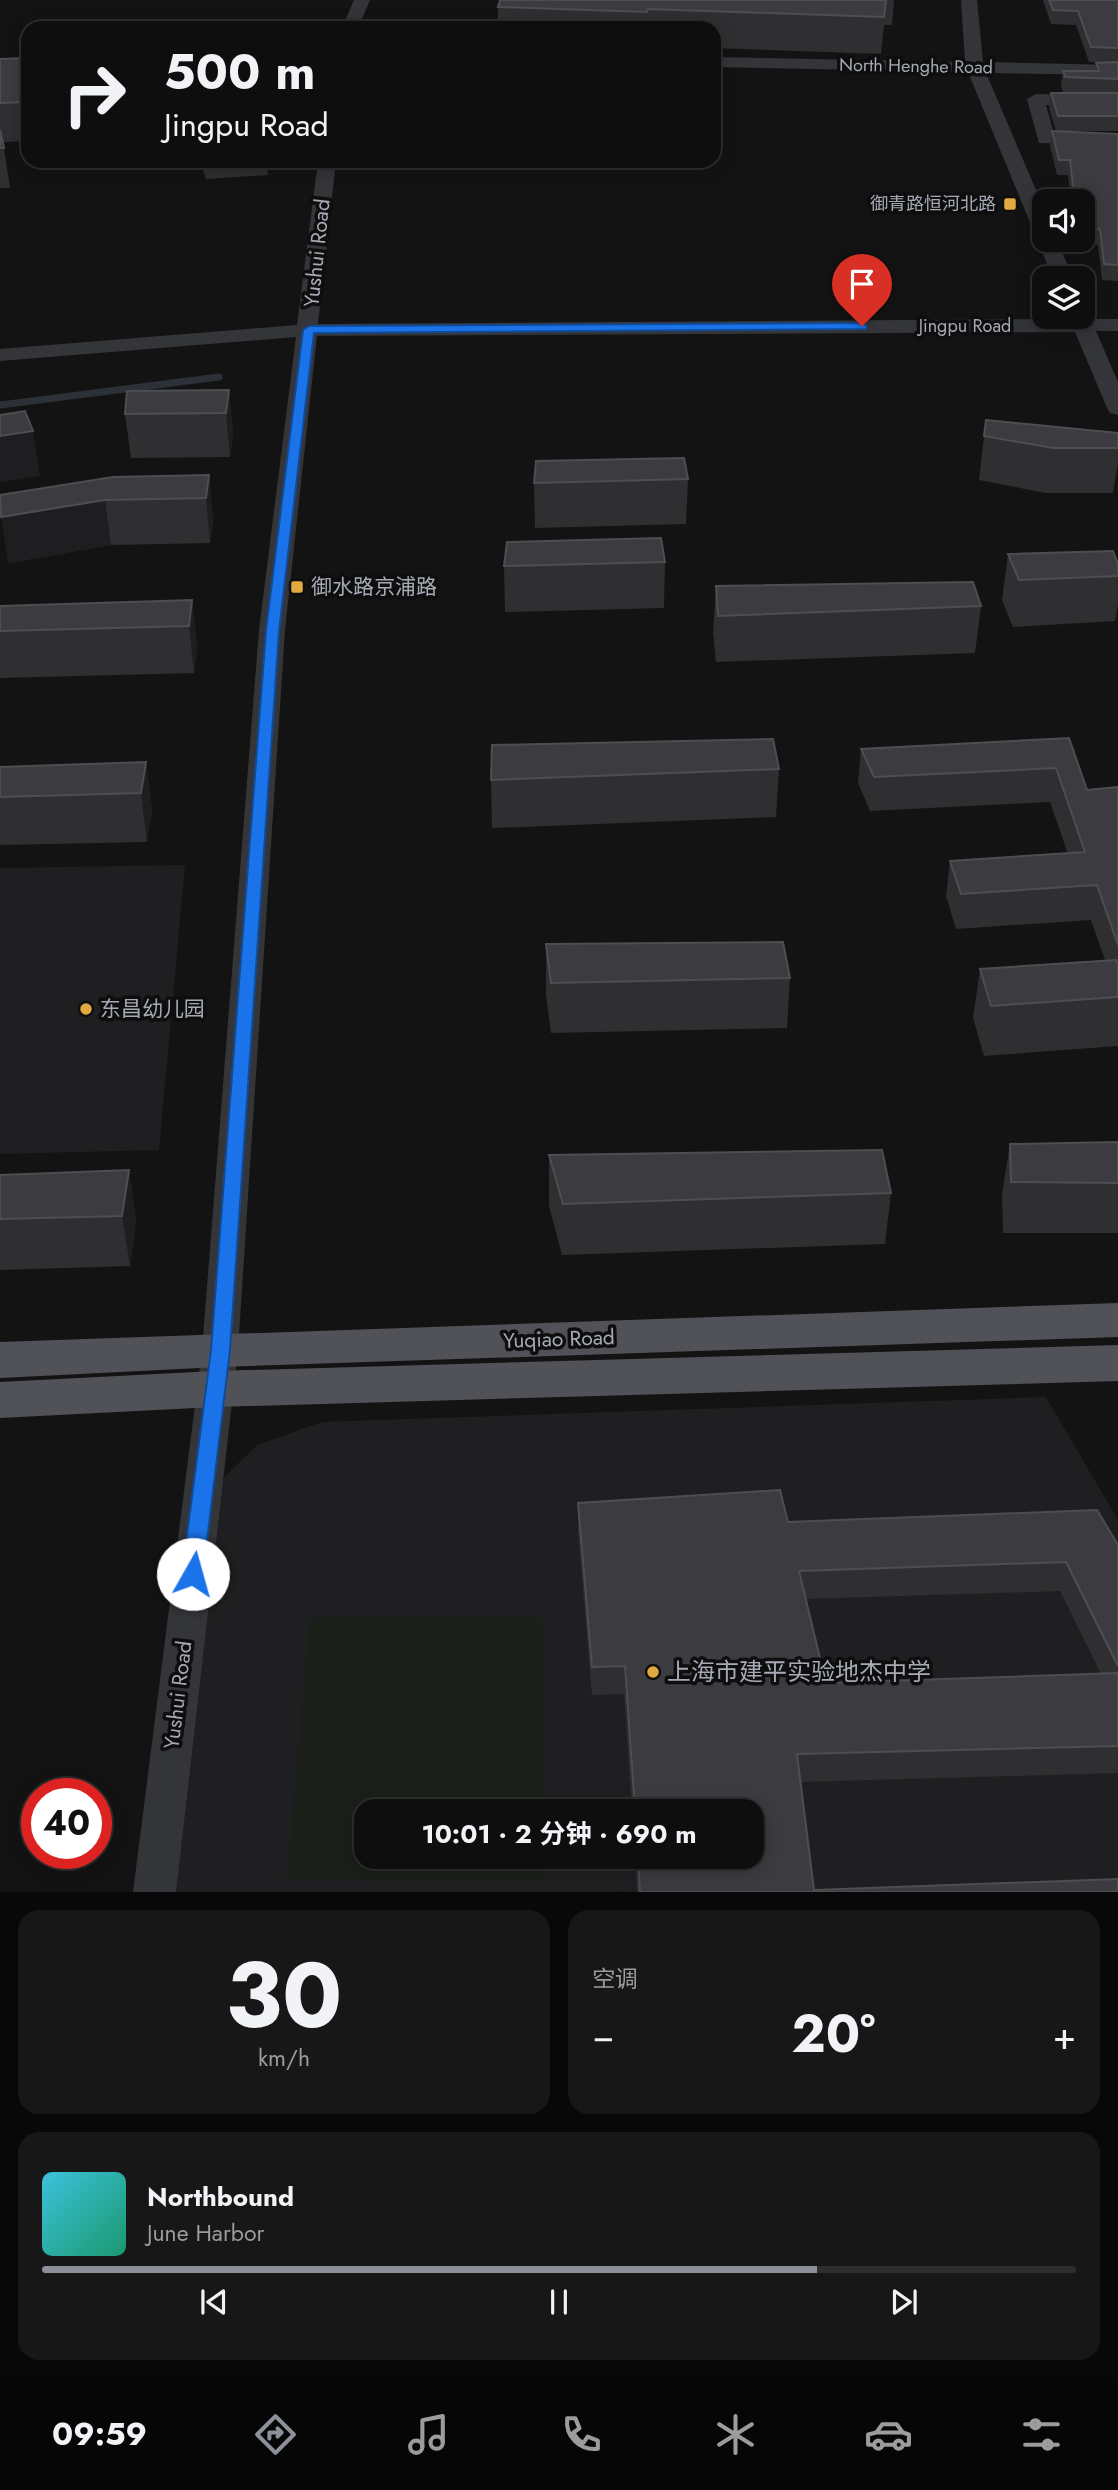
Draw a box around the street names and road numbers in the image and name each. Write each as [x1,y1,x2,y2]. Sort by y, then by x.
street label: North Henghe Road [839,52,993,80]
street label: Yushui Road [296,197,338,309]
street label: Jingpu Road [917,313,1011,339]
street label: Yuqiao Road [503,1322,615,1356]
street label: Yushui Road [156,1639,200,1751]

